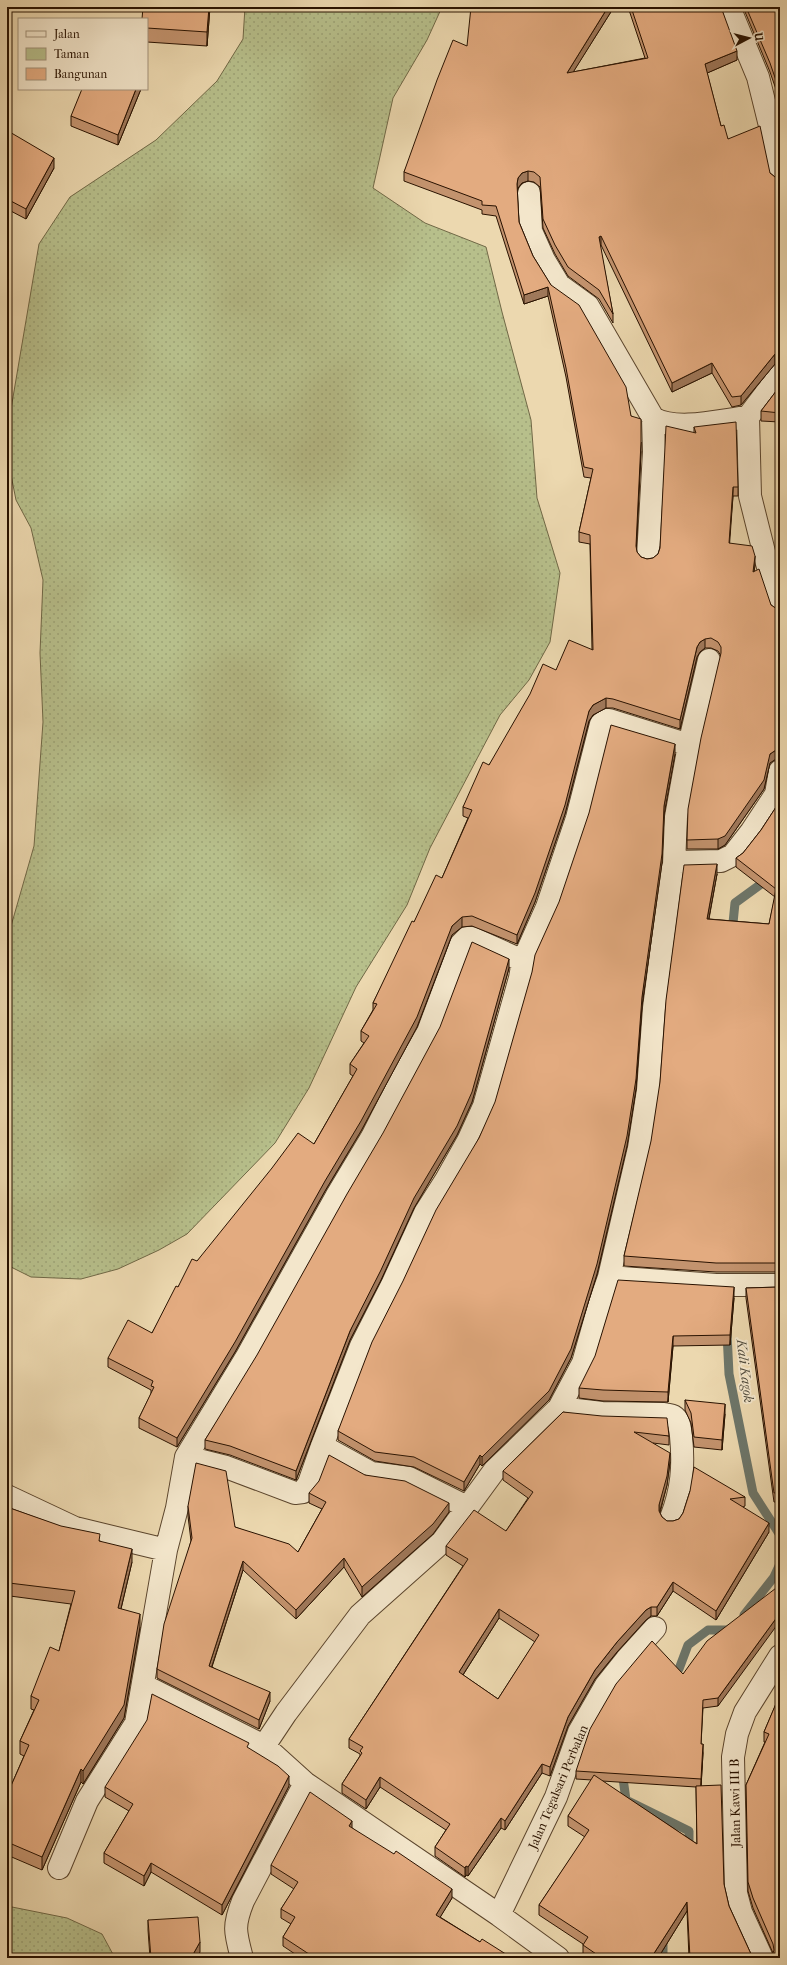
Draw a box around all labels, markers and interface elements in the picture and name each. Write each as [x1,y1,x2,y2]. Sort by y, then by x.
legend [18,18,148,90]
north arrow [729,18,769,58]
text: Jalan [53,27,80,41]
text: U [751,31,765,42]
text: Taman [54,47,89,61]
text: Bangunan [54,67,107,81]
water label: Kali Kagok [733,1337,757,1404]
street label: Jalan Tegalsari Perbalan [525,1722,591,1852]
street label: Jalan Kawi III B [727,1759,743,1848]

